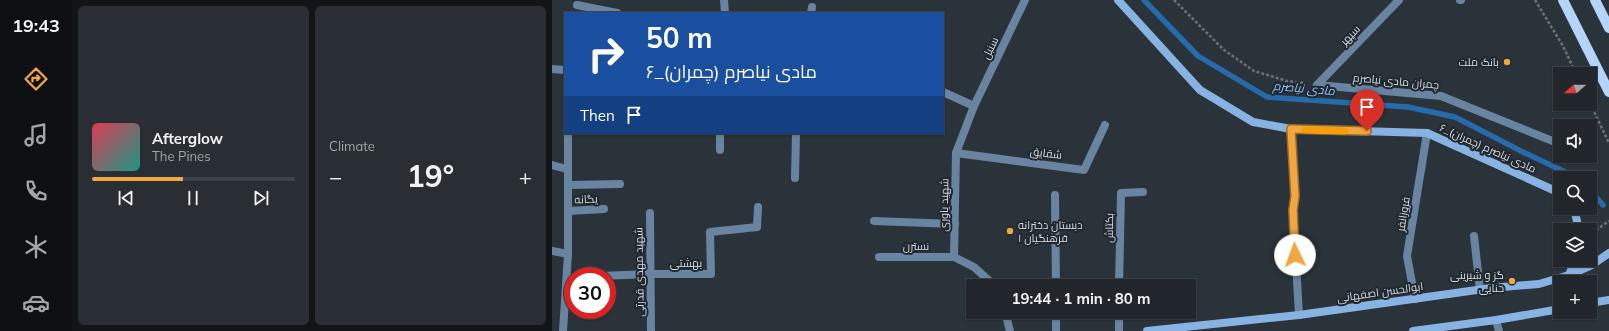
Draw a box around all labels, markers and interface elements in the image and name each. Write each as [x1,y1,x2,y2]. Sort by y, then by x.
text: 19:43 [12,14,60,37]
text: 50 m [646,20,712,55]
street label: سپهر [1336,22,1363,49]
icon: right [580,28,632,80]
street label: سنبل [979,34,1001,62]
place label: بانک ملت [1459,55,1499,69]
marker: بانک ملت [1502,57,1512,67]
text: ۶_مادی نیاصرم (چمران) [646,60,817,83]
icon: directions [22,65,50,93]
north arrow [1553,67,1597,111]
map controls [1553,67,1597,319]
street label: چمران مادی نیاصرم [1352,70,1440,93]
water label: مادی نیاصرم [1272,78,1336,99]
pin [1350,90,1384,131]
icon: arrive [1356,96,1378,118]
icon: arrive [623,104,645,126]
text: Then [580,106,615,125]
button: sound [1553,119,1597,163]
street label: ۶_مادی نیاصرم (چمران) [1437,120,1539,177]
icon: music [22,121,50,149]
text: Afterglow [152,129,223,148]
text: Climate [329,138,375,154]
street label: شقایق [1029,144,1063,162]
text: The Pines [152,148,211,164]
text: 19° [407,157,454,195]
text: − [329,163,342,191]
text: + [519,163,532,191]
button: search [1553,171,1597,215]
icon: phone [22,177,50,205]
street label: شهید یاوری [937,178,951,232]
icon: previous [115,187,137,209]
icon: pause [182,187,204,209]
icon: next [250,187,272,209]
street label: یگانه [574,191,598,207]
street label: فروزانفر [1393,196,1413,233]
street label: بکتاش [1102,213,1116,243]
place label: دبستان دخترانه فرهنگیان ۱ [1018,218,1083,245]
button: layers [1553,223,1597,267]
marker: دبستان دخترانه فرهنگیان ۱ [1005,226,1015,236]
street label: شهید مهدی قدرتی [631,227,647,317]
icon: climate [22,233,50,261]
position arrow [1274,234,1316,276]
street label: نسترن [903,239,929,253]
street label: بهشتی [670,256,702,270]
speed limit sign: 30 [564,267,616,319]
place label: گز و شیرینی حنایی [1450,268,1504,295]
button: + [1553,275,1597,319]
marker: گز و شیرینی حنایی [1507,276,1517,286]
street label: ابوالحسن اصفهانی [1336,279,1424,305]
icon: car [22,289,50,317]
text: 19:44 · 1 min · 80 m [1012,289,1150,308]

